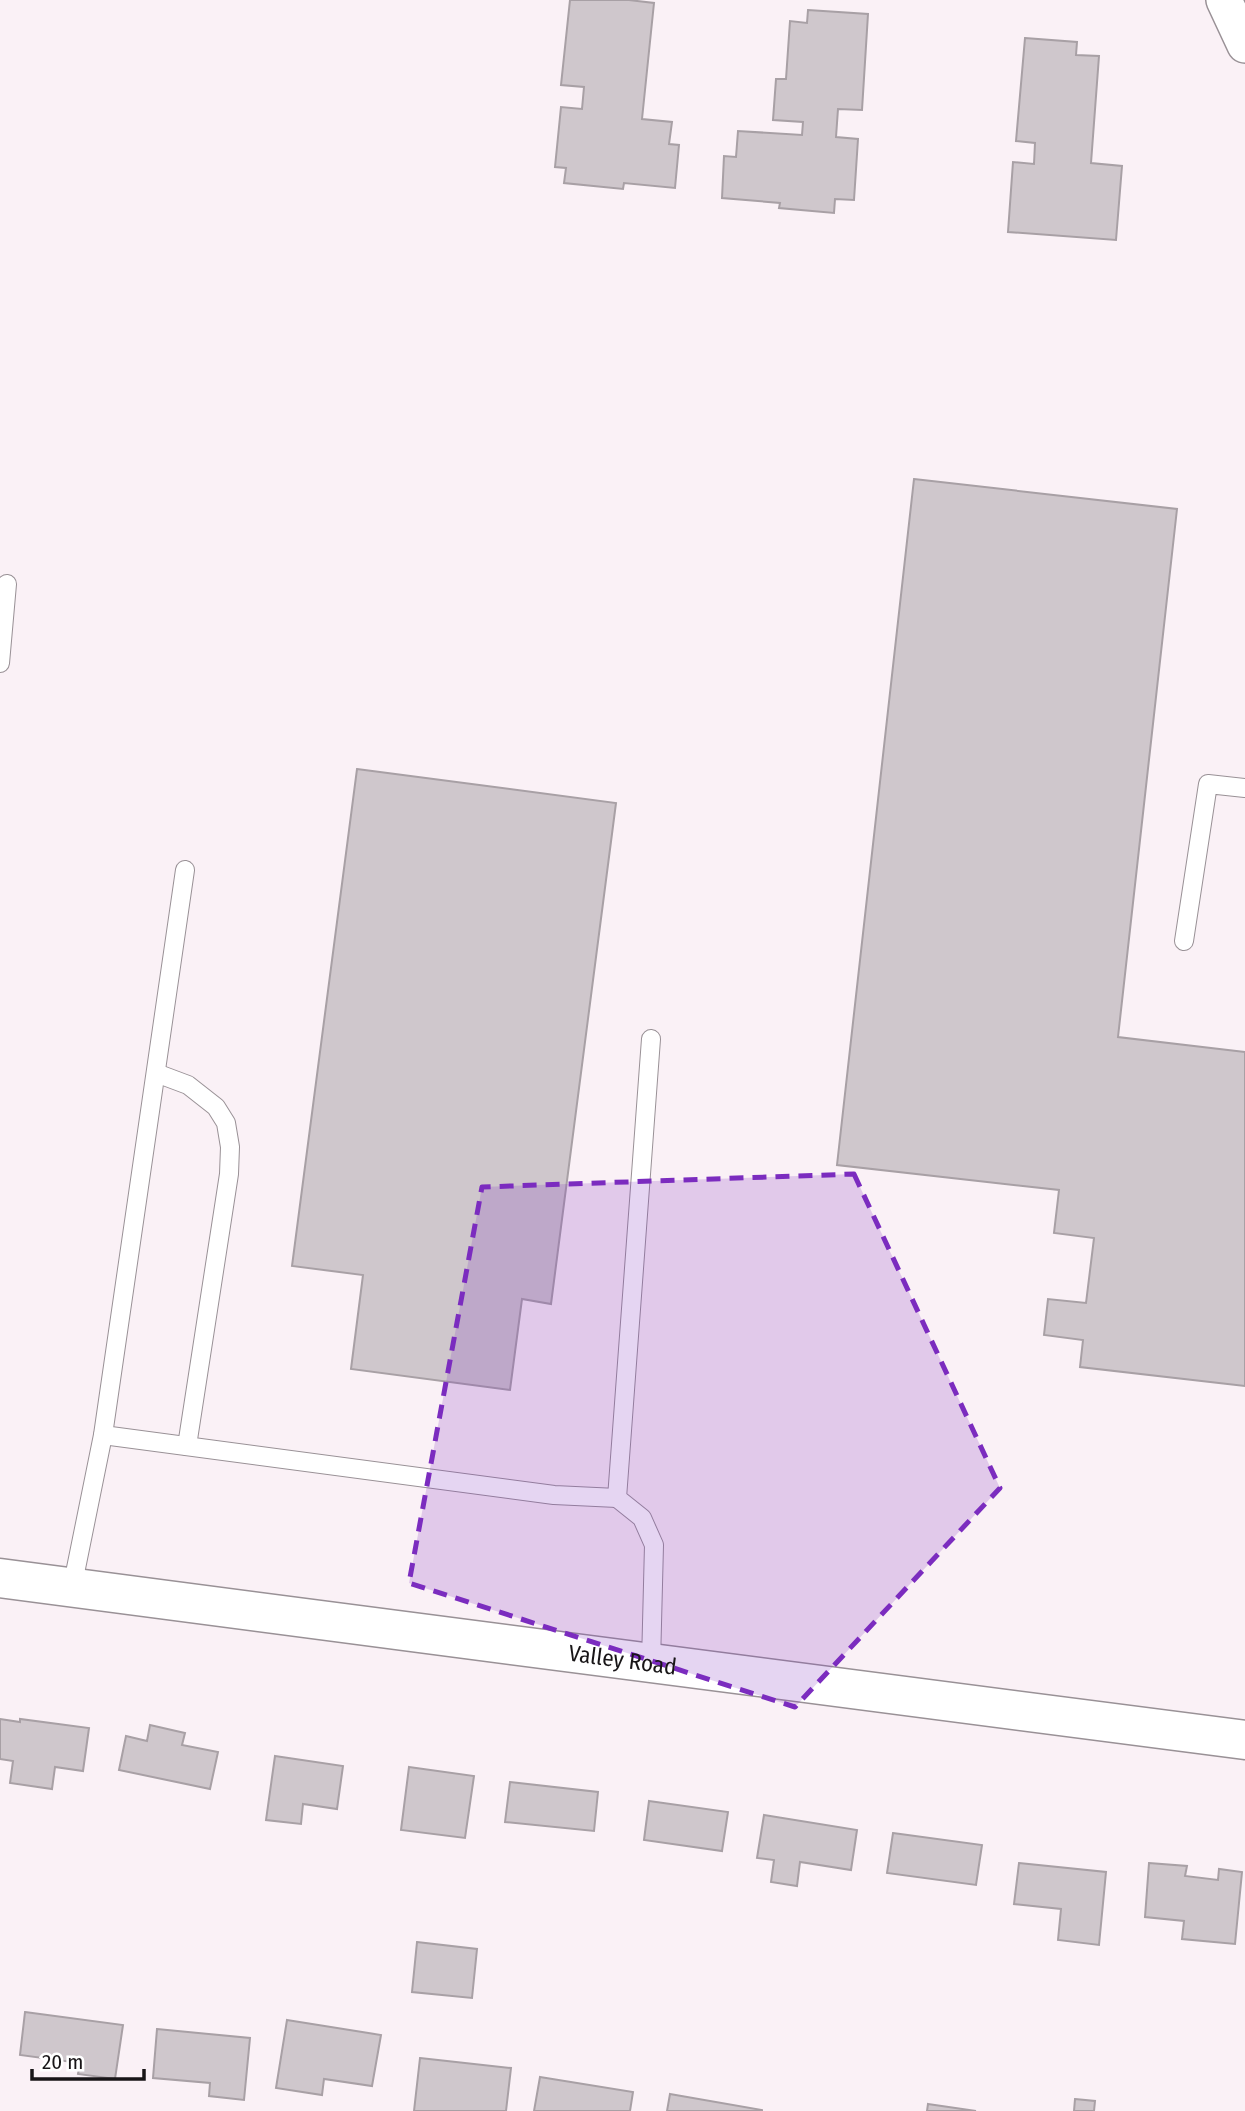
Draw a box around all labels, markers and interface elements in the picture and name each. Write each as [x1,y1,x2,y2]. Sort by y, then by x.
street label: Valley Road [567,1639,678,1681]
scale bar [32,2038,144,2082]
text: 20 m [42,2049,83,2075]

